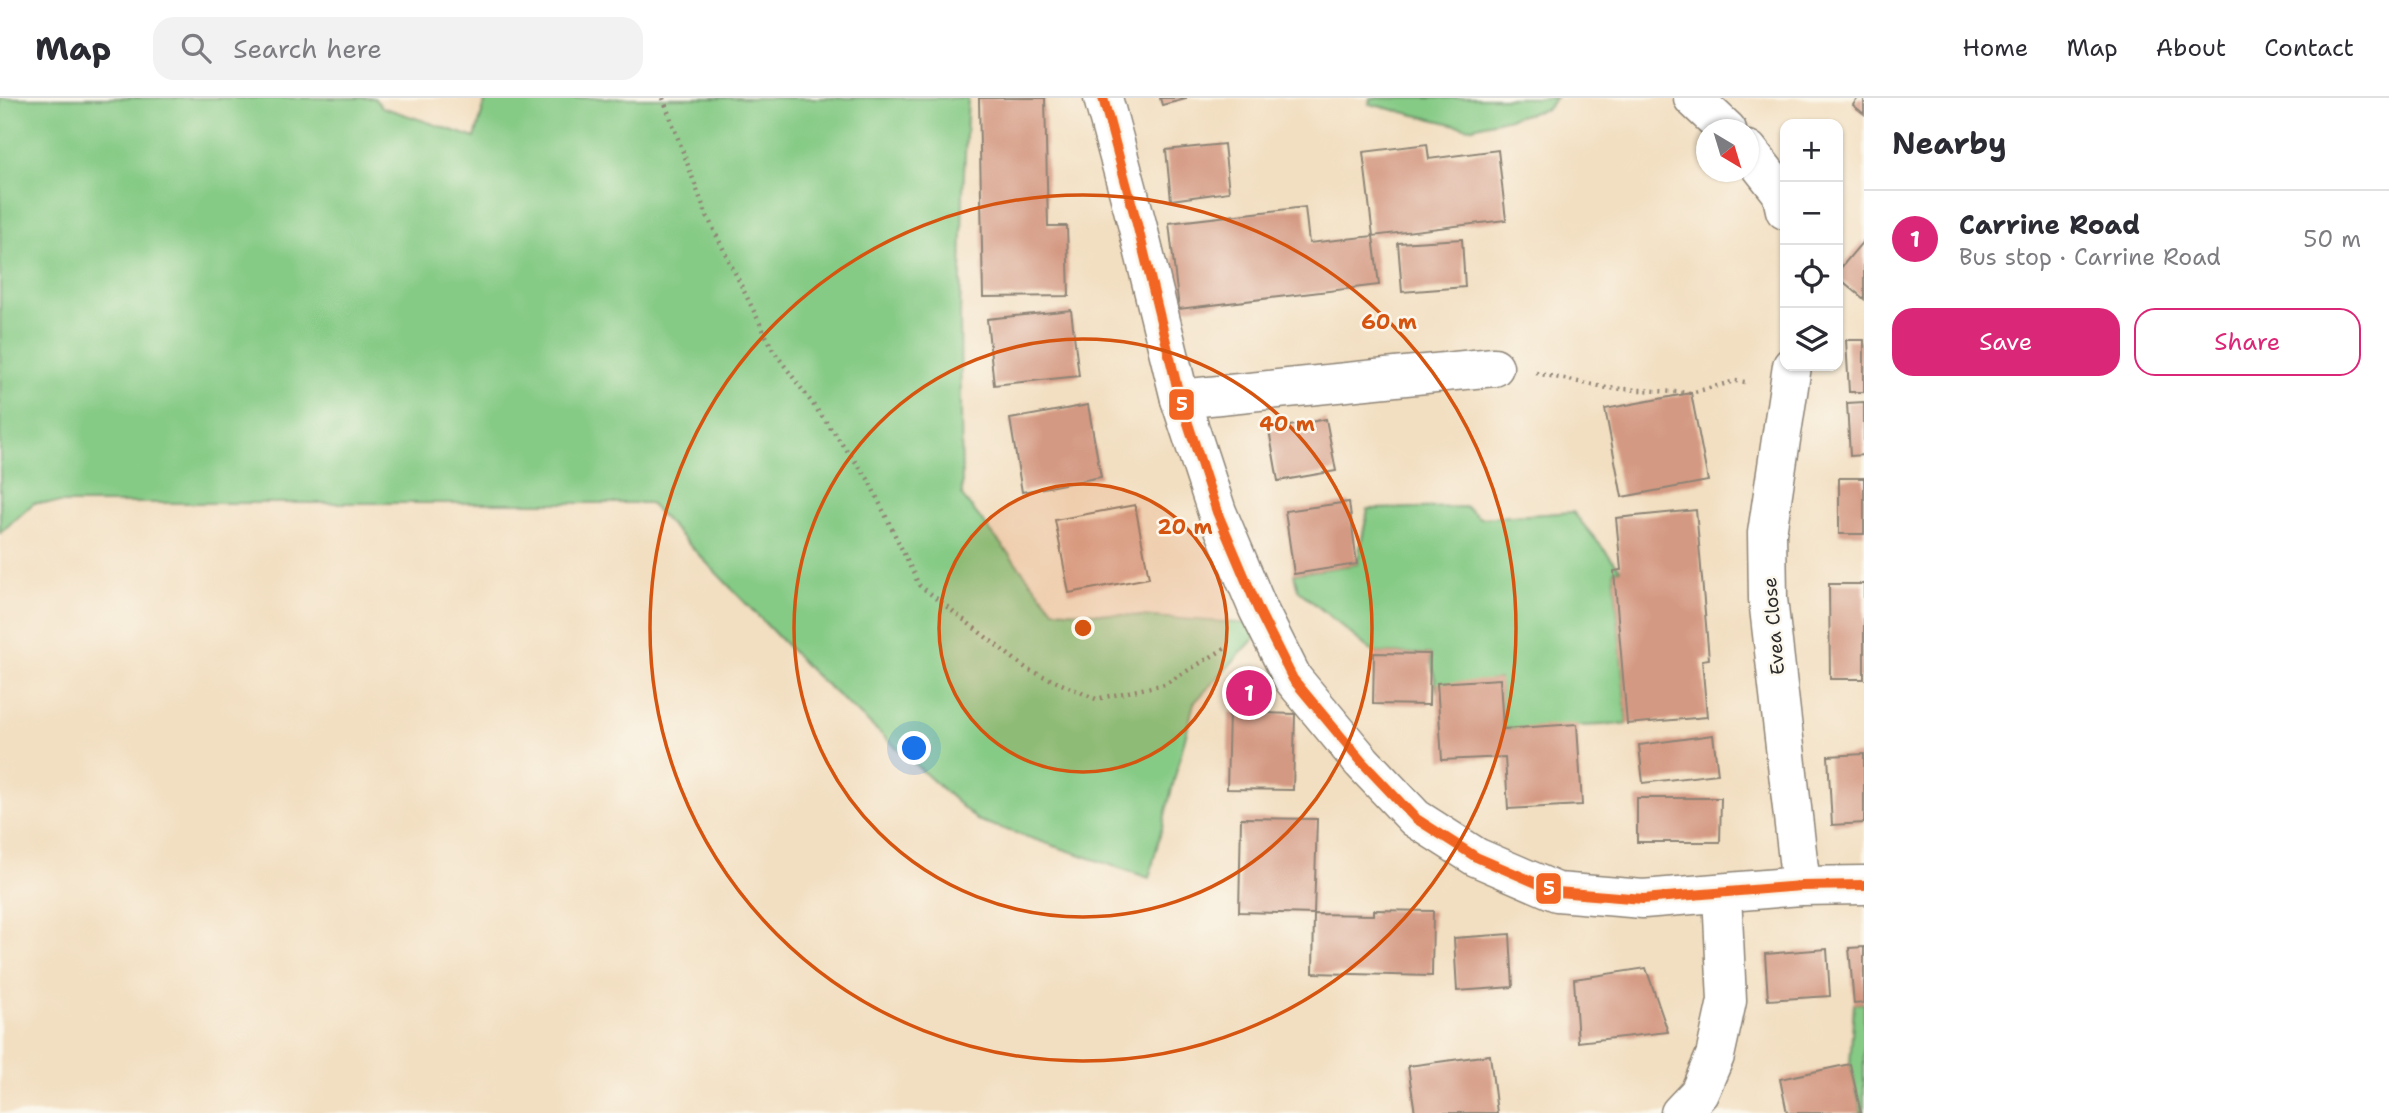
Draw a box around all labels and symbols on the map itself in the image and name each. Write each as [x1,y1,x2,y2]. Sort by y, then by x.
north arrow [1696,119,1759,182]
text: 60 m [1361,308,1417,336]
line badge: 5 [1168,388,1195,421]
text: 5 [1176,392,1188,417]
text: 40 m [1259,410,1315,438]
text: 20 m [1157,513,1213,541]
street label: Evea Close [1757,576,1790,676]
centre of rings [1071,616,1095,640]
pin: 1 [1226,667,1272,719]
your location [897,731,931,765]
line badge: 5 [1535,872,1562,905]
text: 5 [1543,876,1555,901]

